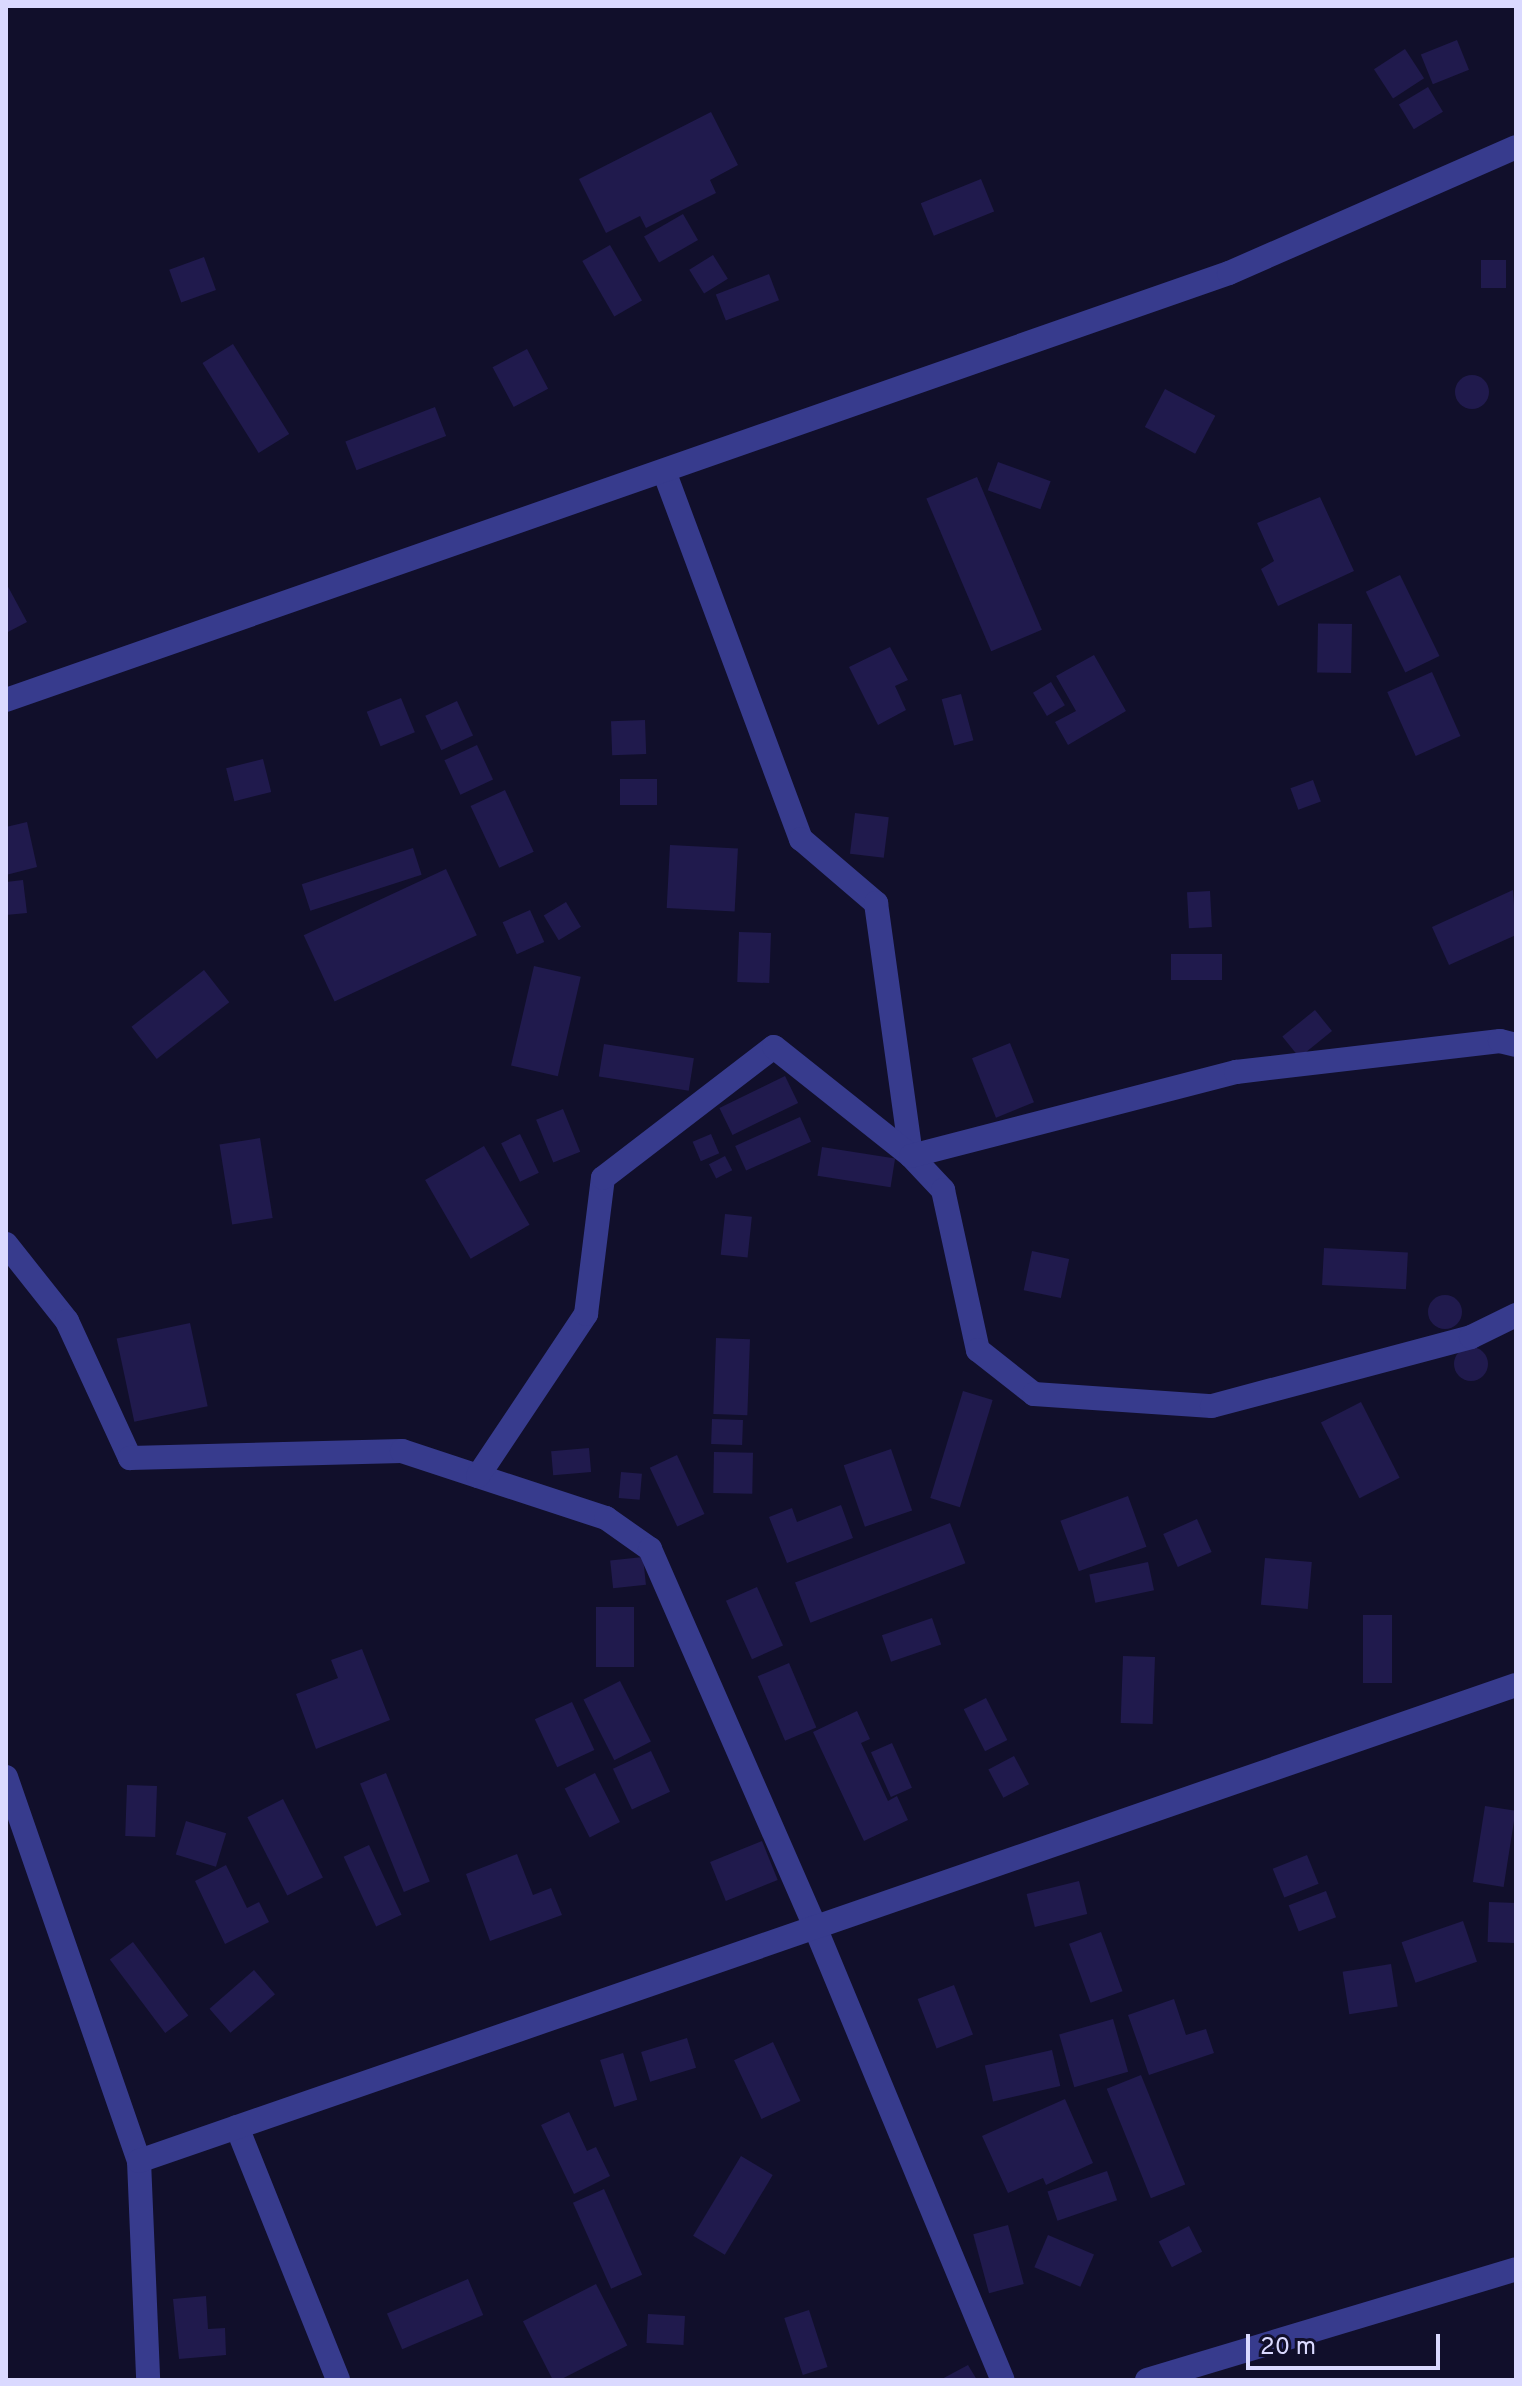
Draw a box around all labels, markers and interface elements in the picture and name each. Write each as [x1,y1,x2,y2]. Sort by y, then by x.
scale bar [1250,2318,1444,2368]
text: 20 m [1260,2333,1316,2363]

